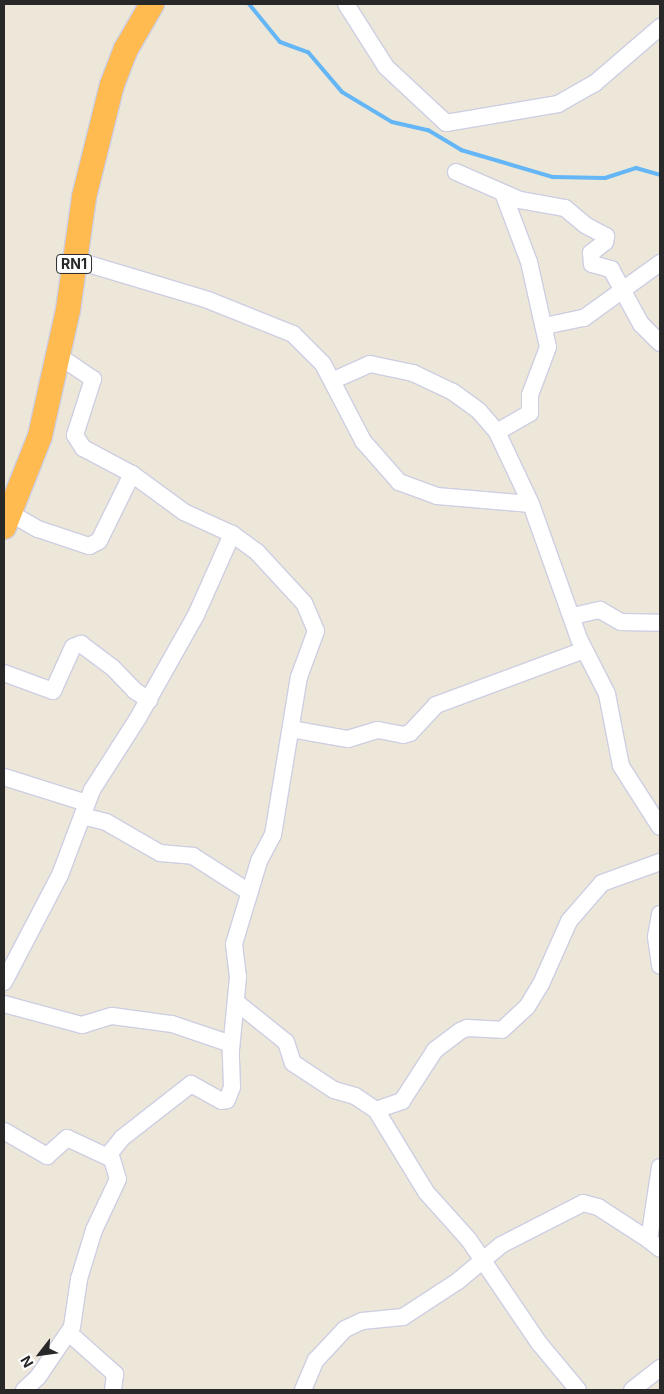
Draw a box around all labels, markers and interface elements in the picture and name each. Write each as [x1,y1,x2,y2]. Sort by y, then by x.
road number: RN1 [55,252,93,276]
north arrow [15,1329,65,1379]
text: N [17,1353,37,1371]

